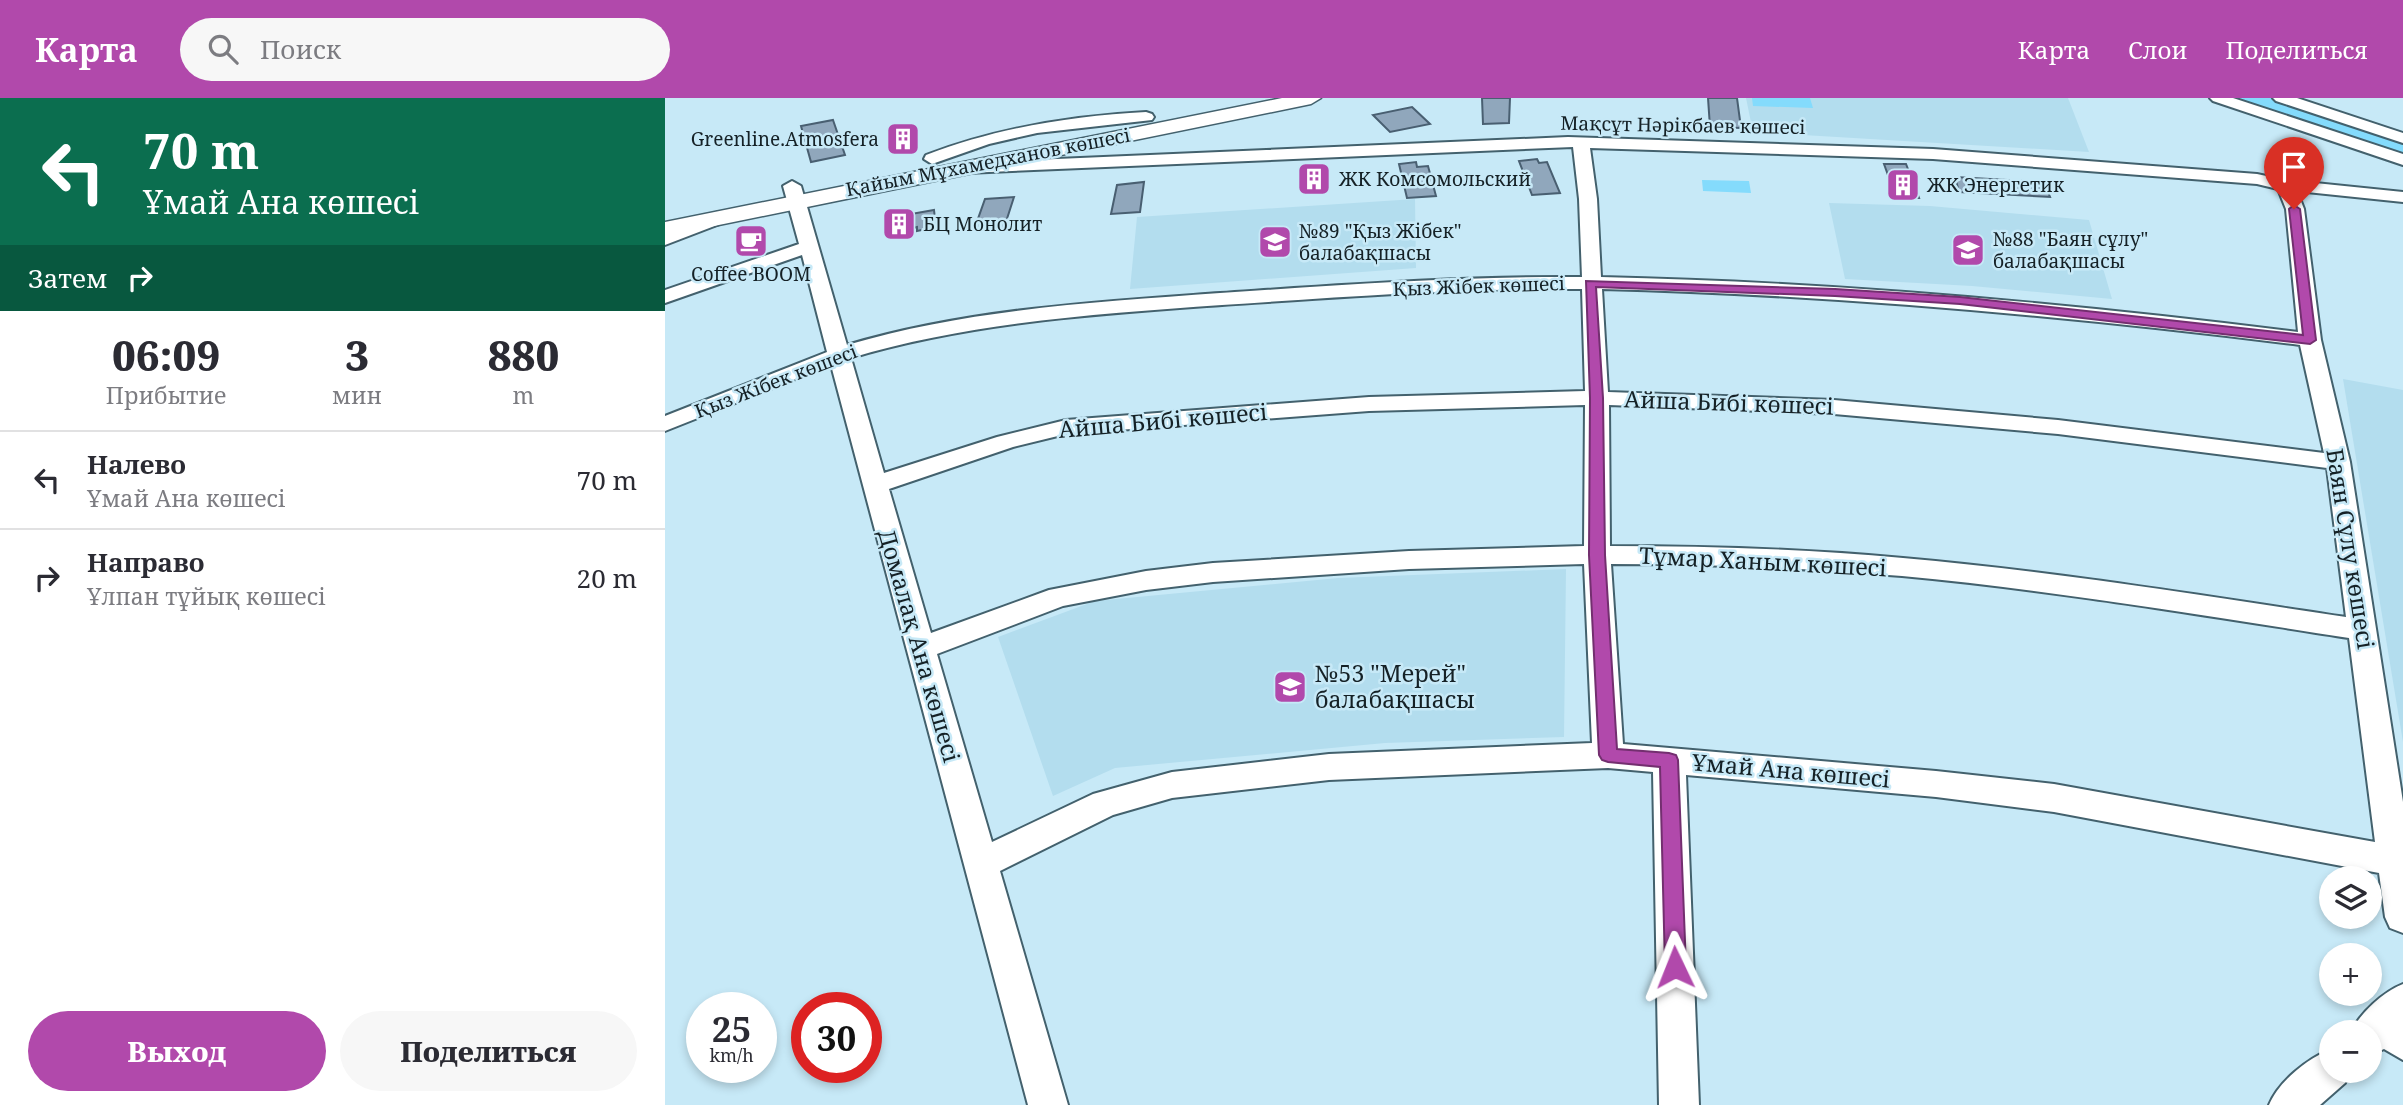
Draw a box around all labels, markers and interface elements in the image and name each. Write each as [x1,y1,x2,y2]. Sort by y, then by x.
search box [180,18,670,81]
text: Карта [35,27,138,72]
icon: search [204,30,242,68]
text: Поиск [260,31,341,67]
text: Карта [2018,33,2090,66]
text: Слои [2128,33,2188,66]
text: Поделиться [2226,33,2368,66]
street label: Мақсұт Нәрікбаев көшесі [1560,110,1806,140]
text: 70 m [143,117,259,183]
building icon: Greenline.Atmosfera [884,120,922,158]
street label: Қайым Мұхамедханов көшесі [843,122,1133,202]
icon: left [28,126,119,217]
place label: Greenline.Atmosfera [691,126,879,152]
pin [2264,137,2324,209]
icon: arrive [2275,148,2313,186]
building icon: ЖК Комсомольский [1295,160,1333,198]
place label: ЖК Комсомольский [1338,166,1531,192]
building icon: ЖК Энергетик [1884,166,1922,204]
place label: ЖК Энергетик [1926,172,2065,198]
text: Ұмай Ана көшесі [143,180,420,223]
building icon: БЦ Монолит [880,205,918,243]
place label: БЦ Монолит [923,211,1042,237]
place label: №89 "Қыз Жібек" балабақшасы [1299,218,1461,266]
cafe icon: Coffee BOOM [732,222,770,260]
school or university icon: №89 "Қыз Жібек" балабақшасы [1256,223,1294,261]
place label: №88 "Баян сұлу" балабақшасы [1993,226,2148,274]
school or university icon: №88 "Баян сұлу" балабақшасы [1949,231,1987,269]
icon: right [121,259,159,297]
text: Затем [28,260,107,296]
place label: Coffee BOOM [691,261,811,287]
street label: Қыз Жібек көшесі [1392,270,1566,302]
text: 06:09 [112,326,220,383]
text: 3 [345,326,369,383]
text: 880 [488,326,559,383]
street label: Қыз Жібек көшесі [691,338,861,424]
text: Прибытие [106,379,226,411]
text: мин [332,379,382,411]
text: m [513,379,534,411]
street label: Айша Бибі көшесі [1624,382,1835,422]
street label: Айша Бибі көшесі [1057,395,1269,445]
text: Налево [87,446,186,482]
street label: Баян Сұлу көшесі [2319,446,2383,652]
icon: left [28,461,66,499]
text: 70 m [577,462,637,498]
text: Ұмай Ана көшесі [87,482,286,514]
street label: Домалақ Ана көшесі [871,525,969,766]
street label: Тұмар Ханым көшесі [1638,539,1888,583]
text: Направо [87,544,205,580]
icon: right [28,559,66,597]
text: 20 m [577,560,637,596]
text: Ұлпан тұйық көшесі [87,580,326,612]
place label: №53 "Мерей" балабақшасы [1315,657,1475,715]
school or university icon: №53 "Мерей" балабақшасы [1271,668,1309,706]
street label: Ұмай Ана көшесі [1690,745,1892,795]
map controls [2319,866,2382,1083]
button: layers [2319,866,2382,929]
position arrow [1638,930,1712,1004]
button: + [2319,943,2382,1006]
speed limit sign: 30 [791,992,882,1083]
text: 25 [712,1005,751,1052]
button: Выход [28,1011,326,1091]
button: Поделиться [340,1011,637,1091]
button: − [2319,1020,2382,1083]
text: km/h [709,1043,754,1067]

